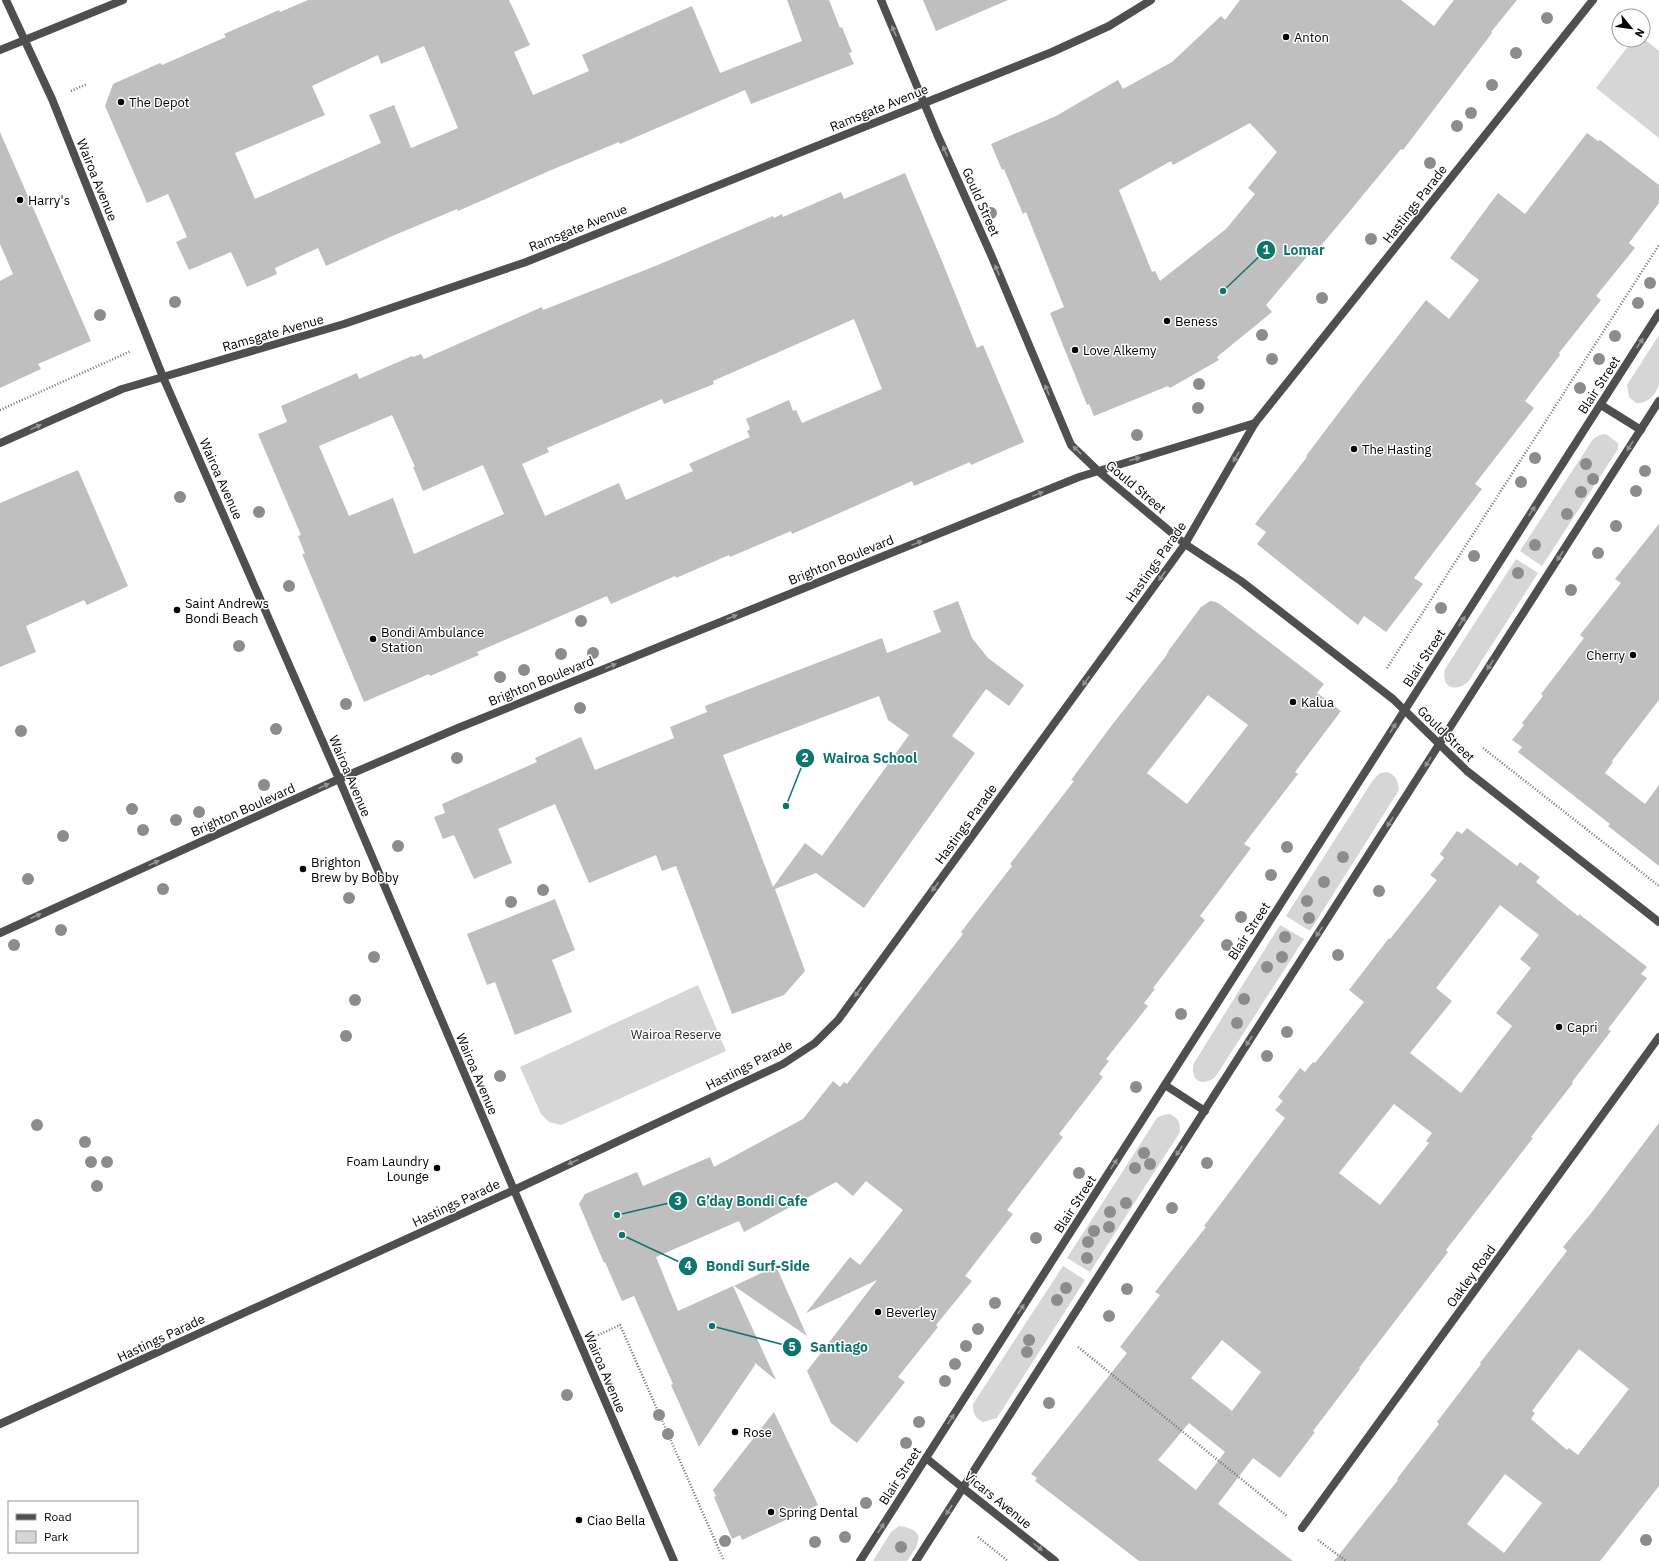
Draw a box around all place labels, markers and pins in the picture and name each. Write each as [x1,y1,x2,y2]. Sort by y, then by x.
place label: Anton [1294,29,1329,46]
marker: Anton [1281,32,1291,42]
place label: The Depot [129,94,189,111]
marker: The Depot [116,97,126,107]
place label: Harry's [28,192,70,209]
marker: Harry's [15,195,25,205]
callout: Lomar [1256,237,1333,263]
place label: Beness [1175,313,1218,330]
marker: Beness [1162,316,1172,326]
place label: Love Alkemy [1083,342,1157,359]
marker: Love Alkemy [1070,345,1080,355]
place label: The Hasting [1362,441,1432,458]
marker: The Hasting [1349,444,1359,454]
place label: Saint Andrews Bondi Beach [185,595,269,627]
marker: Saint Andrews Bondi Beach [172,605,182,615]
place label: Bondi Ambulance Station [381,624,484,656]
marker: Bondi Ambulance Station [368,634,378,644]
place label: Cherry [1586,647,1626,664]
marker: Cherry [1628,650,1638,660]
place label: Kalua [1301,694,1334,711]
marker: Kalua [1288,697,1298,707]
callout: Wairoa School [795,745,925,771]
place label: Brighton Brew by Bobby [311,854,399,886]
marker: Brighton Brew by Bobby [298,864,308,874]
place label: Capri [1567,1019,1598,1036]
marker: Capri [1554,1022,1564,1032]
place label: Foam Laundry Lounge [346,1153,429,1185]
marker: Foam Laundry Lounge [432,1163,442,1173]
callout: G’day Bondi Cafe [668,1188,816,1214]
callout: Bondi Surf-Side [678,1253,818,1279]
place label: Beverley [886,1304,937,1321]
marker: Beverley [873,1307,883,1317]
callout: Santiago [782,1334,876,1360]
place label: Rose [743,1424,772,1441]
marker: Rose [730,1427,740,1437]
place label: Spring Dental [779,1504,858,1521]
marker: Spring Dental [766,1507,776,1517]
place label: Ciao Bella [587,1512,645,1529]
marker: Ciao Bella [574,1515,584,1525]

